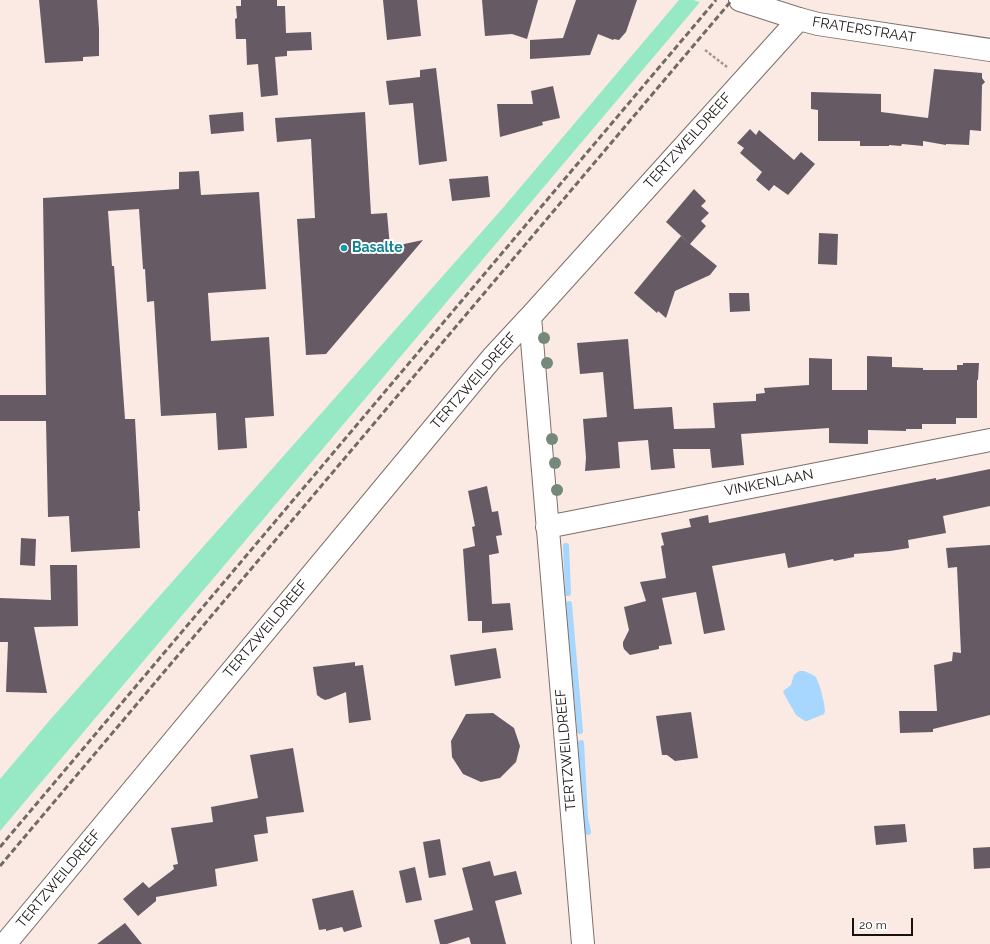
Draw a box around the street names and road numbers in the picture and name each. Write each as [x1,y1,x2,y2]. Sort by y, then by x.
street label: FRATERSTRAAT [811,14,917,46]
street label: TERTZWEILDREEF [641,90,735,192]
street label: TERTZWEILDREEF [427,329,521,433]
street label: VINKENLAAN [723,466,815,500]
street label: TERTZWEILDREEF [220,577,312,681]
street label: TERTZWEILDREEF [552,688,580,812]
street label: TERTZWEILDREEF [13,827,105,931]

